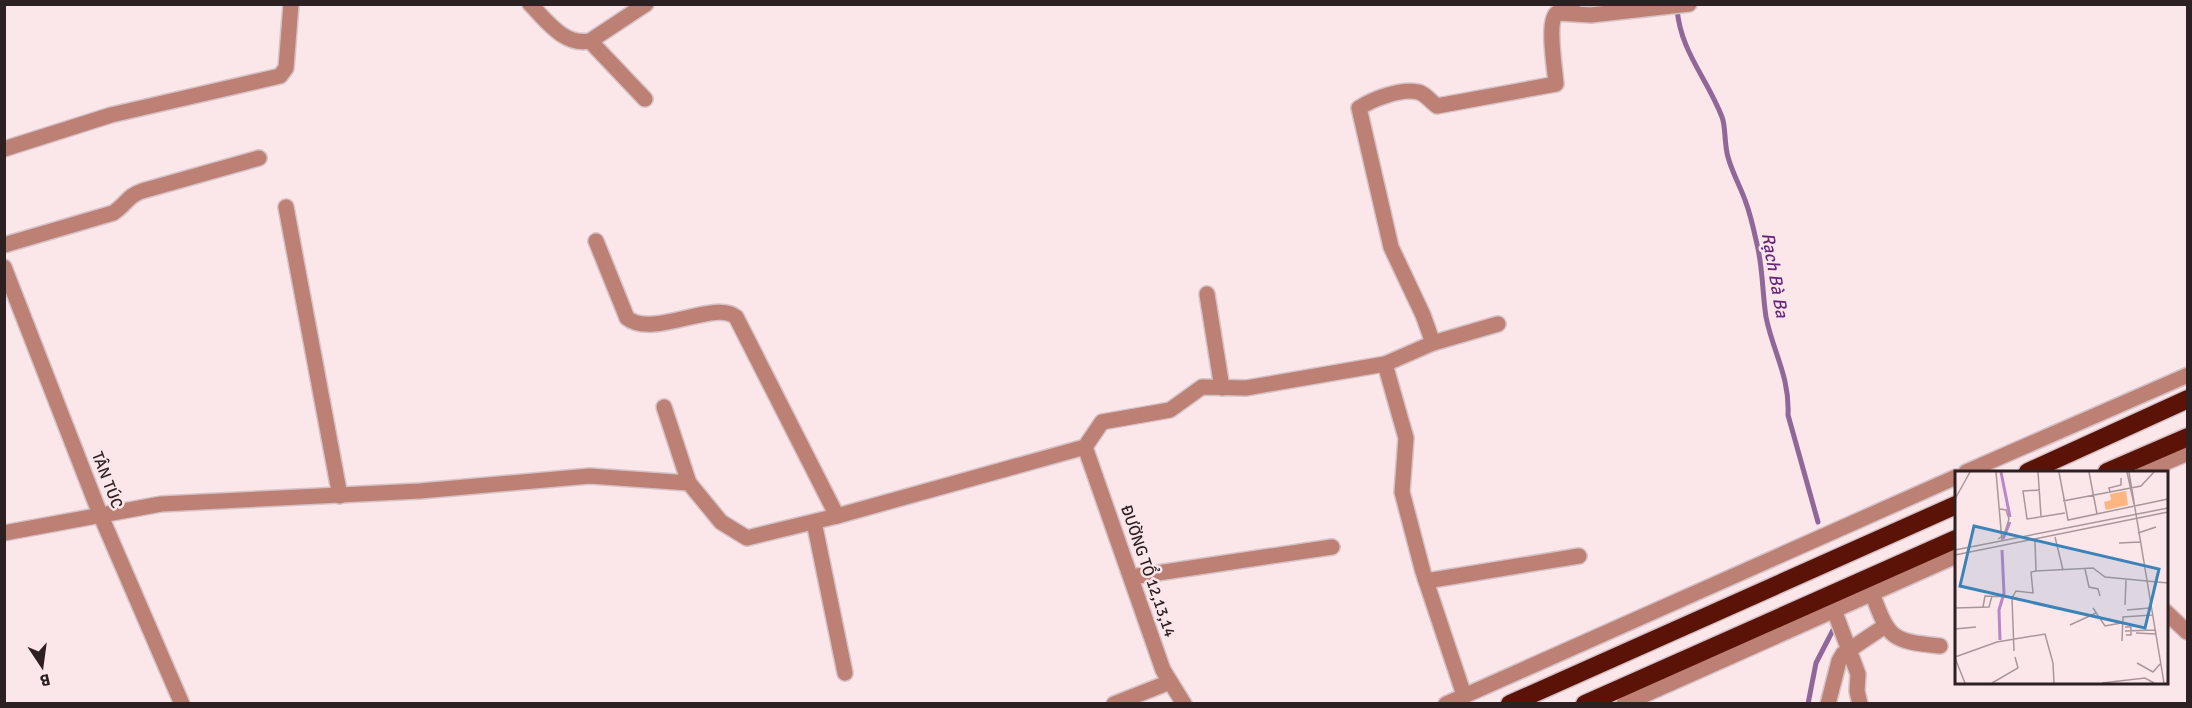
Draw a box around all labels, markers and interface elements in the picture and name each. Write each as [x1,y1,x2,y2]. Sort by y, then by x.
water label: Rạch Bà Ba [1757,231,1793,320]
street label: TÂN TÚC [87,449,127,512]
inset map [1955,471,2168,684]
street label: ĐƯỜNG TỔ 12,13,14 [1116,502,1182,640]
north arrow [12,636,72,696]
text: B [38,669,52,691]

